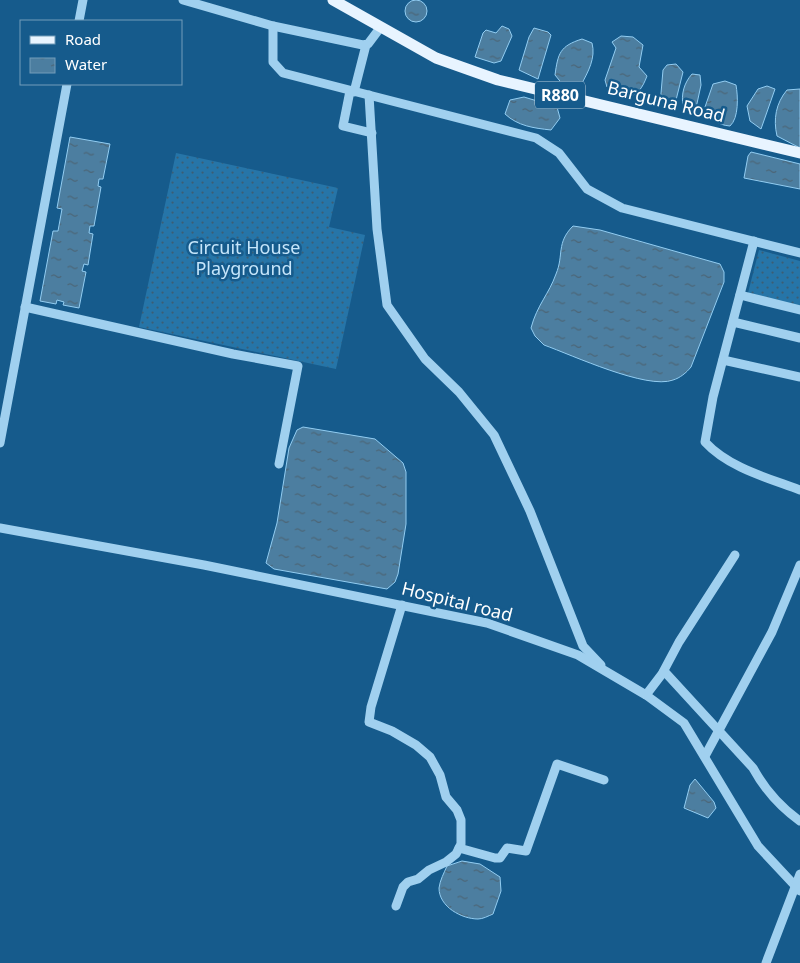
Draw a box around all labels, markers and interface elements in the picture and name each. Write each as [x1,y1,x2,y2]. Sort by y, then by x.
legend [20,20,182,85]
text: Road [65,29,101,49]
text: Water [65,54,107,74]
street label: Barguna Road [605,75,728,127]
road number: R880 [535,82,585,108]
park label: Circuit House Playground [188,235,300,280]
street label: Hospital road [399,576,515,626]

